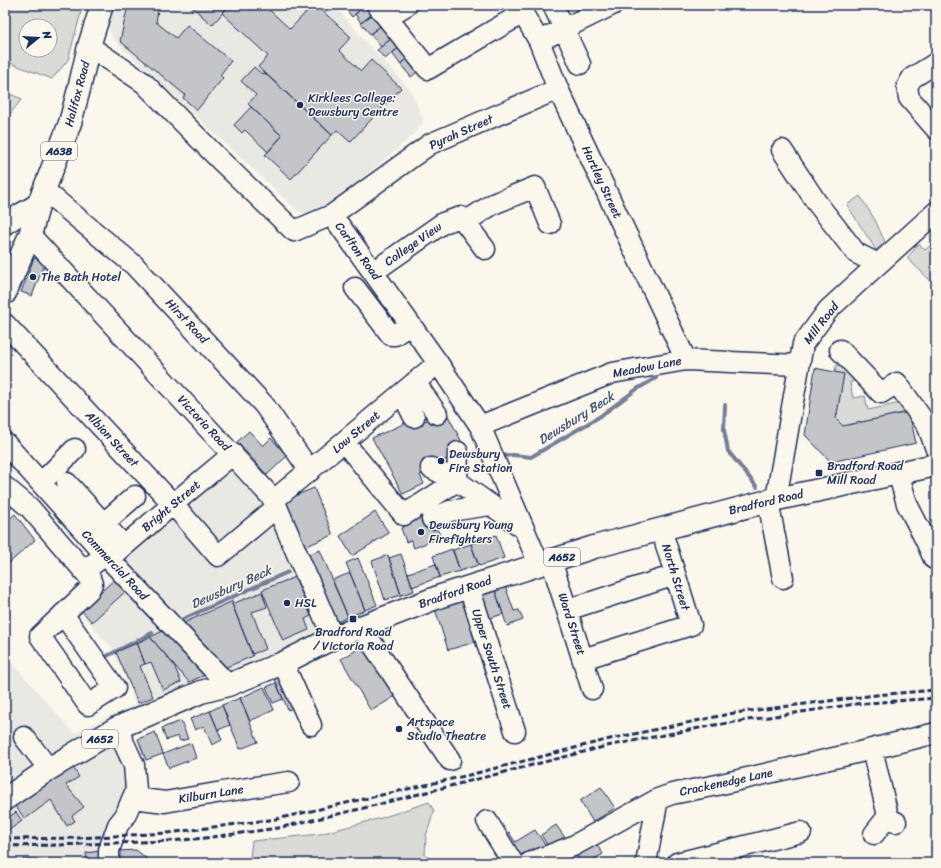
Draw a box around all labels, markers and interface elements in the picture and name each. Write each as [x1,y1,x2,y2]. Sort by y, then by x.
north arrow [18,18,58,58]
text: N [37,28,57,42]
street label: Halifax Road [58,57,97,129]
place label: Kirklees College: Dewsbury Centre [308,87,398,123]
marker: Kirklees College: Dewsbury Centre [295,100,305,110]
street label: Pyrah Street [425,108,498,156]
road number: A638 [41,142,77,160]
street label: Hartley Street [575,142,629,222]
street label: College View [379,216,447,272]
street label: Carlton Road [329,217,387,285]
place label: The Bath Hotel [41,266,121,288]
marker: The Bath Hotel [28,272,38,282]
street label: Hirst Road [160,293,215,350]
street label: Mill Road [797,296,845,349]
street label: Meadow Lane [611,350,683,384]
water label: Dewsbury Beck [533,384,621,451]
street label: Victoria Road [172,390,237,458]
street label: Albion Street [79,405,145,473]
street label: Low Street [327,405,385,459]
place label: Dewsbury Fire Station [449,443,513,479]
place label: Bradford Road Mill Road [827,455,904,491]
marker: Dewsbury Fire Station [436,456,446,466]
marker: Bradford Road Mill Road [814,468,824,478]
street label: Bright Street [136,474,206,538]
street label: Bradford Road [726,483,806,521]
place label: Dewsbury Young Firefighters [429,514,513,550]
street label: Commercial Road [76,524,154,606]
marker: Dewsbury Young Firefighters [416,527,426,537]
street label: North Street [655,541,697,614]
road number: A652 [544,548,580,566]
water label: Dewsbury Beck [187,558,277,615]
street label: Bradford Road [415,569,495,615]
street label: Ward Street [552,590,592,658]
place label: HSL [295,592,317,614]
marker: HSL [282,598,292,608]
street label: Upper South Street [465,606,519,712]
marker: Bradford Road / Victoria Road [348,614,358,624]
place label: Bradford Road / Victoria Road [313,621,395,657]
place label: Artspace Studio Theatre [406,711,486,747]
marker: Artspace Studio Theatre [394,724,404,734]
road number: A652 [82,730,118,748]
street label: Crackenedge Lane [677,761,775,803]
street label: Kilburn Lane [177,778,245,810]

